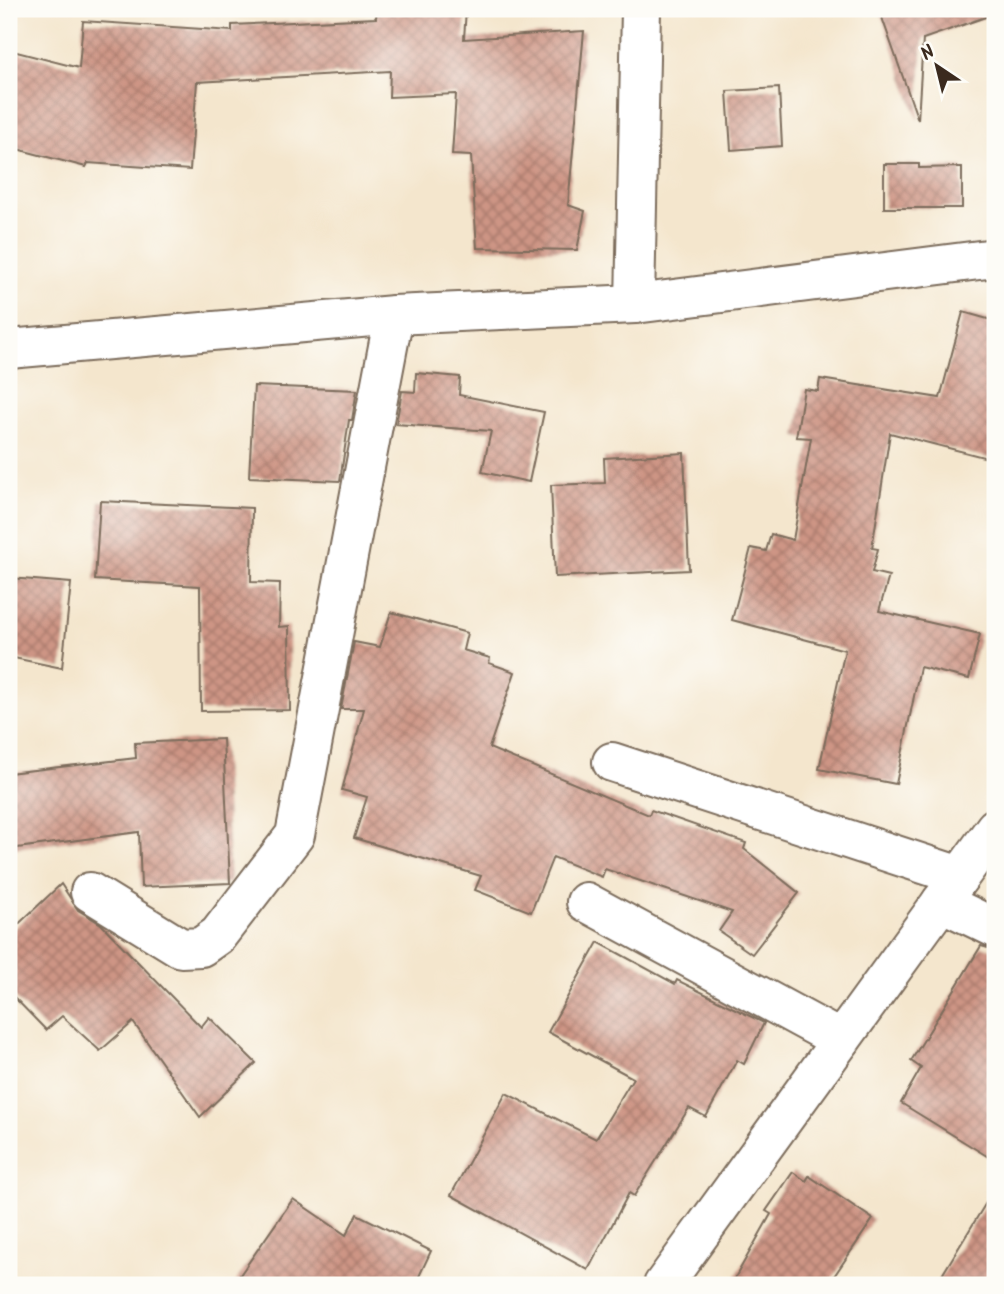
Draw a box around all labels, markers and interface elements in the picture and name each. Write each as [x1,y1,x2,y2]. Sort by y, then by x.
north arrow [902,32,972,102]
text: N [915,38,942,69]

